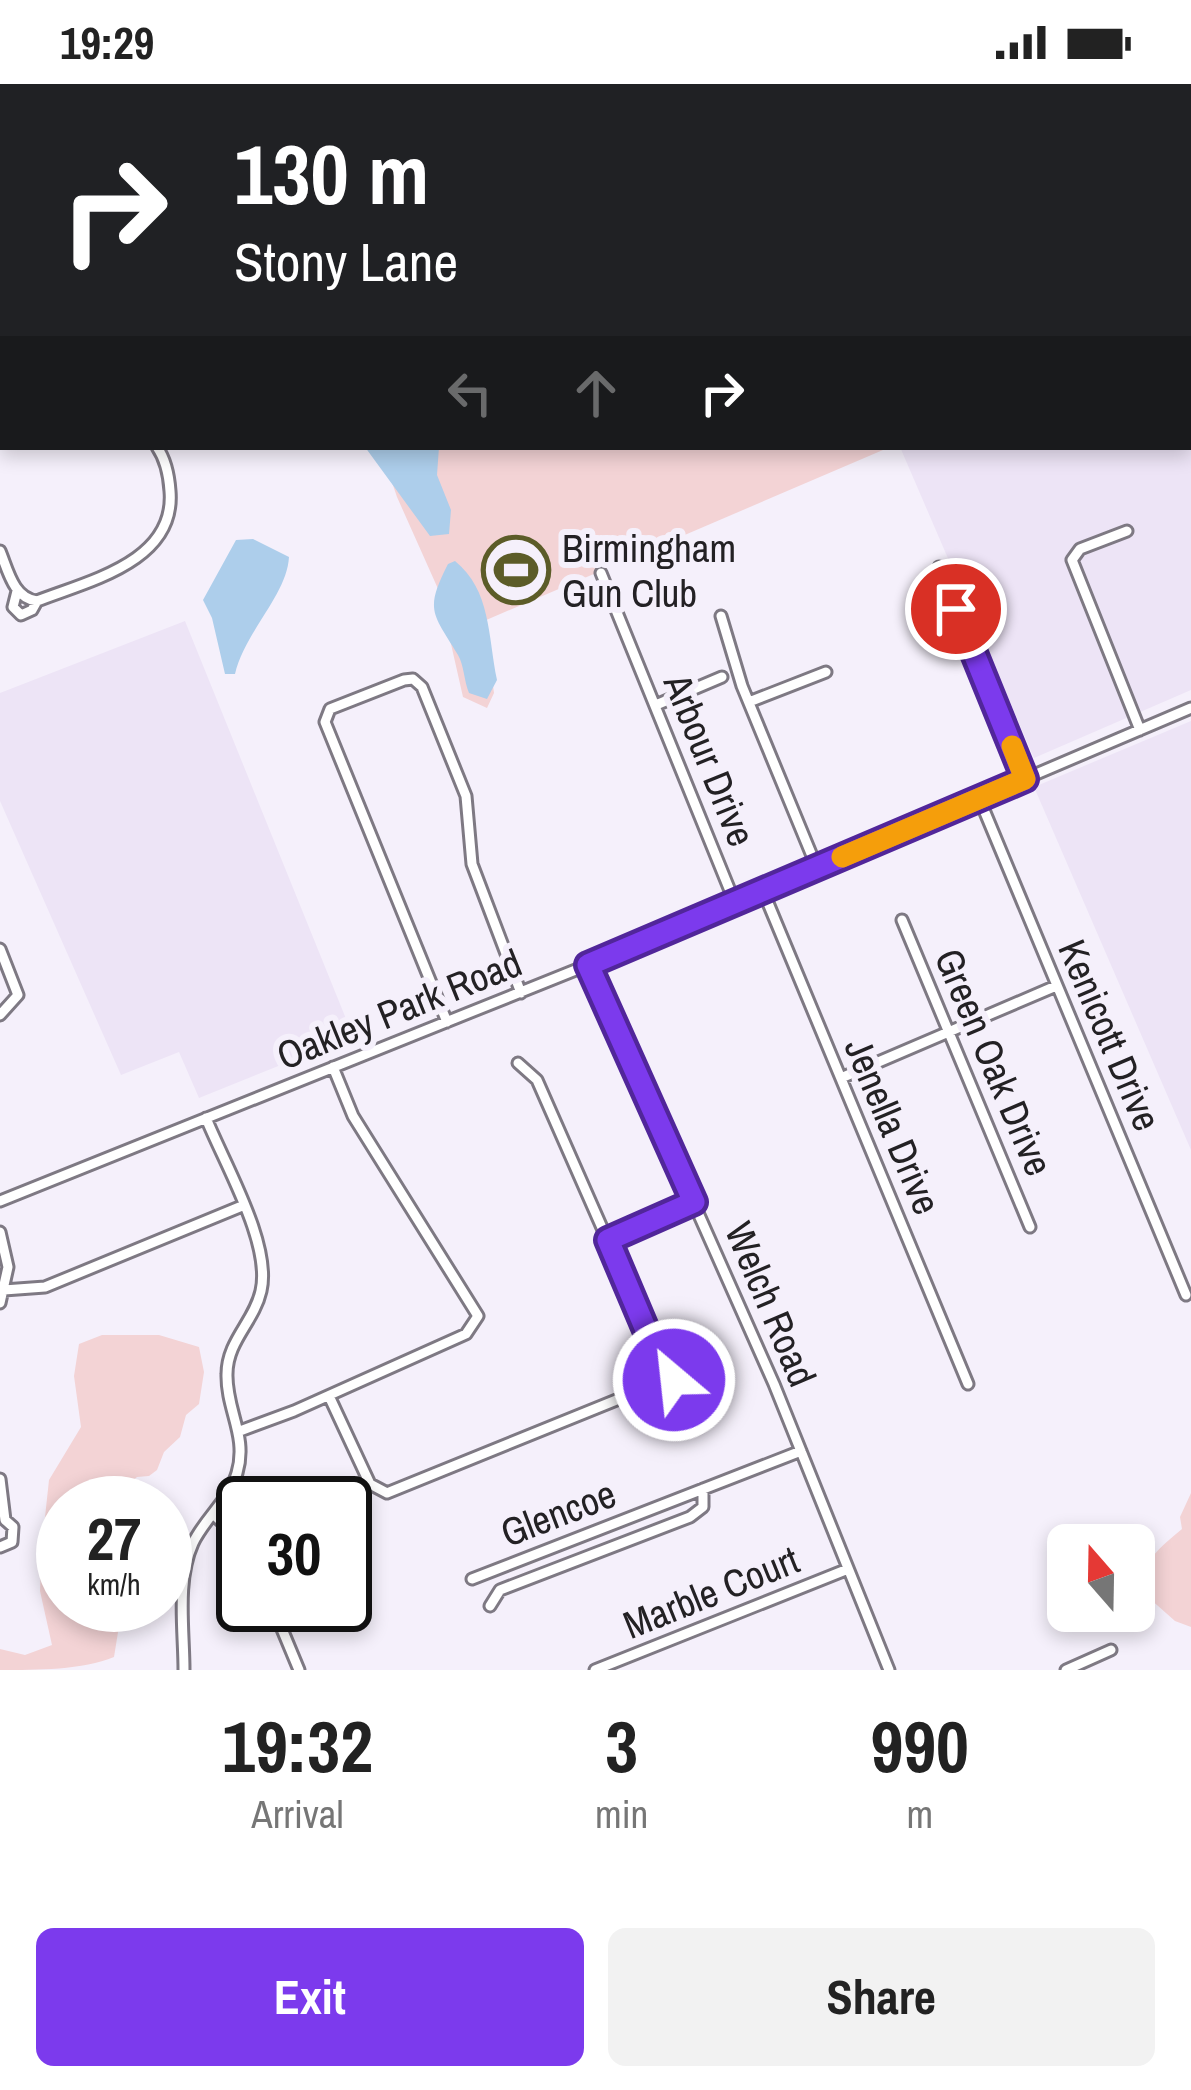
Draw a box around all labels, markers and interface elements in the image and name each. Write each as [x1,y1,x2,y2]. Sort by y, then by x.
text: 19:29 [60,12,154,73]
text: 130 m [234,117,429,230]
icon: right [36,132,192,288]
text: Stony Lane [234,225,458,298]
icon: left [437,360,503,426]
icon: ahead [563,360,629,426]
icon: right [689,360,755,426]
place label: Birmingham Gun Club [562,522,736,619]
sports icon: Birmingham Gun Club [481,535,551,605]
pin [905,558,1007,660]
icon: arrive [923,576,989,642]
street label: Arbour Drive [652,665,768,854]
street label: Kenicott Drive [1046,932,1174,1138]
street label: Oakley Park Road [269,936,529,1082]
street label: Green Oak Drive [923,941,1065,1183]
street label: Jenella Drive [833,1030,953,1222]
street label: Welch Road [713,1214,829,1394]
position arrow [611,1317,737,1443]
street label: Glencoe [493,1467,623,1559]
speed limit sign: 30 [216,1476,372,1632]
text: 27 [87,1498,141,1579]
north arrow [1047,1524,1155,1632]
map controls [1047,1524,1155,1632]
street label: Marble Court [616,1533,807,1651]
text: km/h [87,1564,141,1604]
text: 19:32 [222,1697,373,1794]
text: 3 [605,1697,638,1794]
text: 990 [870,1697,969,1794]
text: Arrival [251,1788,344,1840]
text: min [595,1788,648,1840]
text: m [906,1788,933,1840]
button: Exit [36,1928,584,2066]
button: Share [608,1928,1155,2066]

